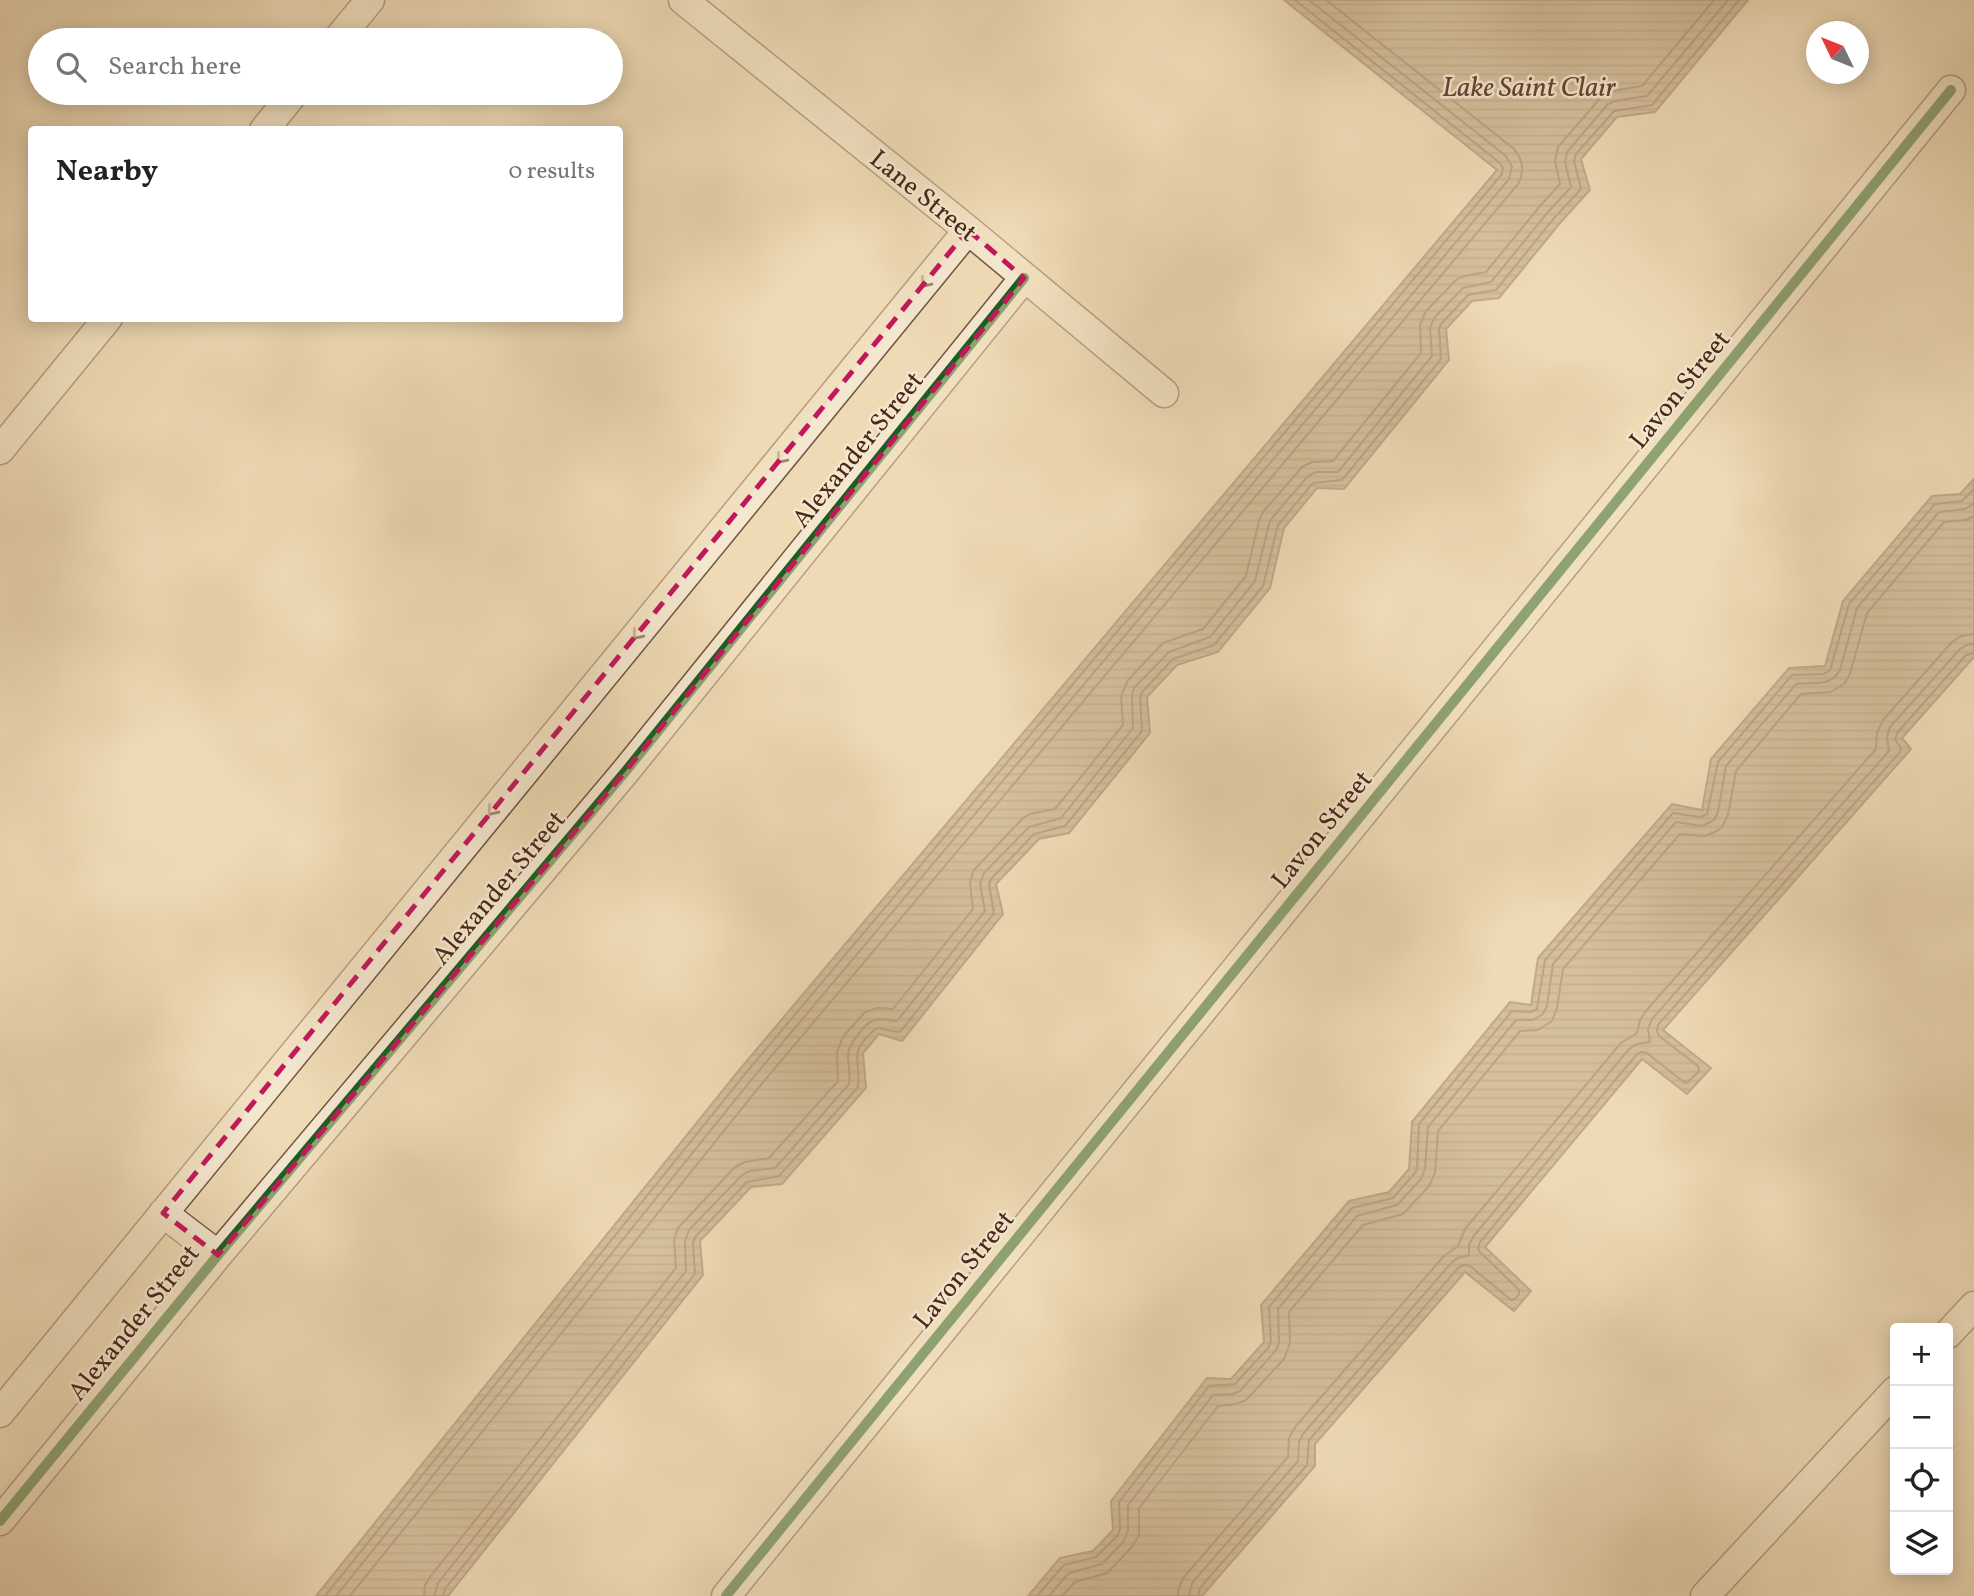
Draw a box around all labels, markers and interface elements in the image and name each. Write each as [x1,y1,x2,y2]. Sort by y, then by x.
north arrow [1806,21,1869,84]
search box [28,28,623,105]
icon: search [52,48,90,86]
text: Search here [108,49,241,85]
water label: Lake Saint Clair [1442,69,1616,108]
street label: Lane Street [861,142,984,251]
text: Nearby [56,151,158,193]
text: 0 results [508,156,595,188]
one-way arrow [921,275,933,288]
street label: Lavon Street [1622,323,1740,457]
street label: Alexander Street [784,364,933,536]
one-way arrow [776,452,789,464]
one-way arrow [632,628,645,640]
street label: Lavon Street [1264,763,1382,897]
street label: Alexander Street [424,803,575,973]
one-way arrow [488,804,501,816]
street label: Lavon Street [906,1203,1024,1337]
street label: Alexander Street [60,1237,209,1409]
map controls [1890,1323,1953,1575]
button: + [1890,1323,1953,1386]
button: − [1890,1386,1953,1449]
button: locate [1890,1449,1953,1512]
button: layers [1890,1512,1953,1575]

